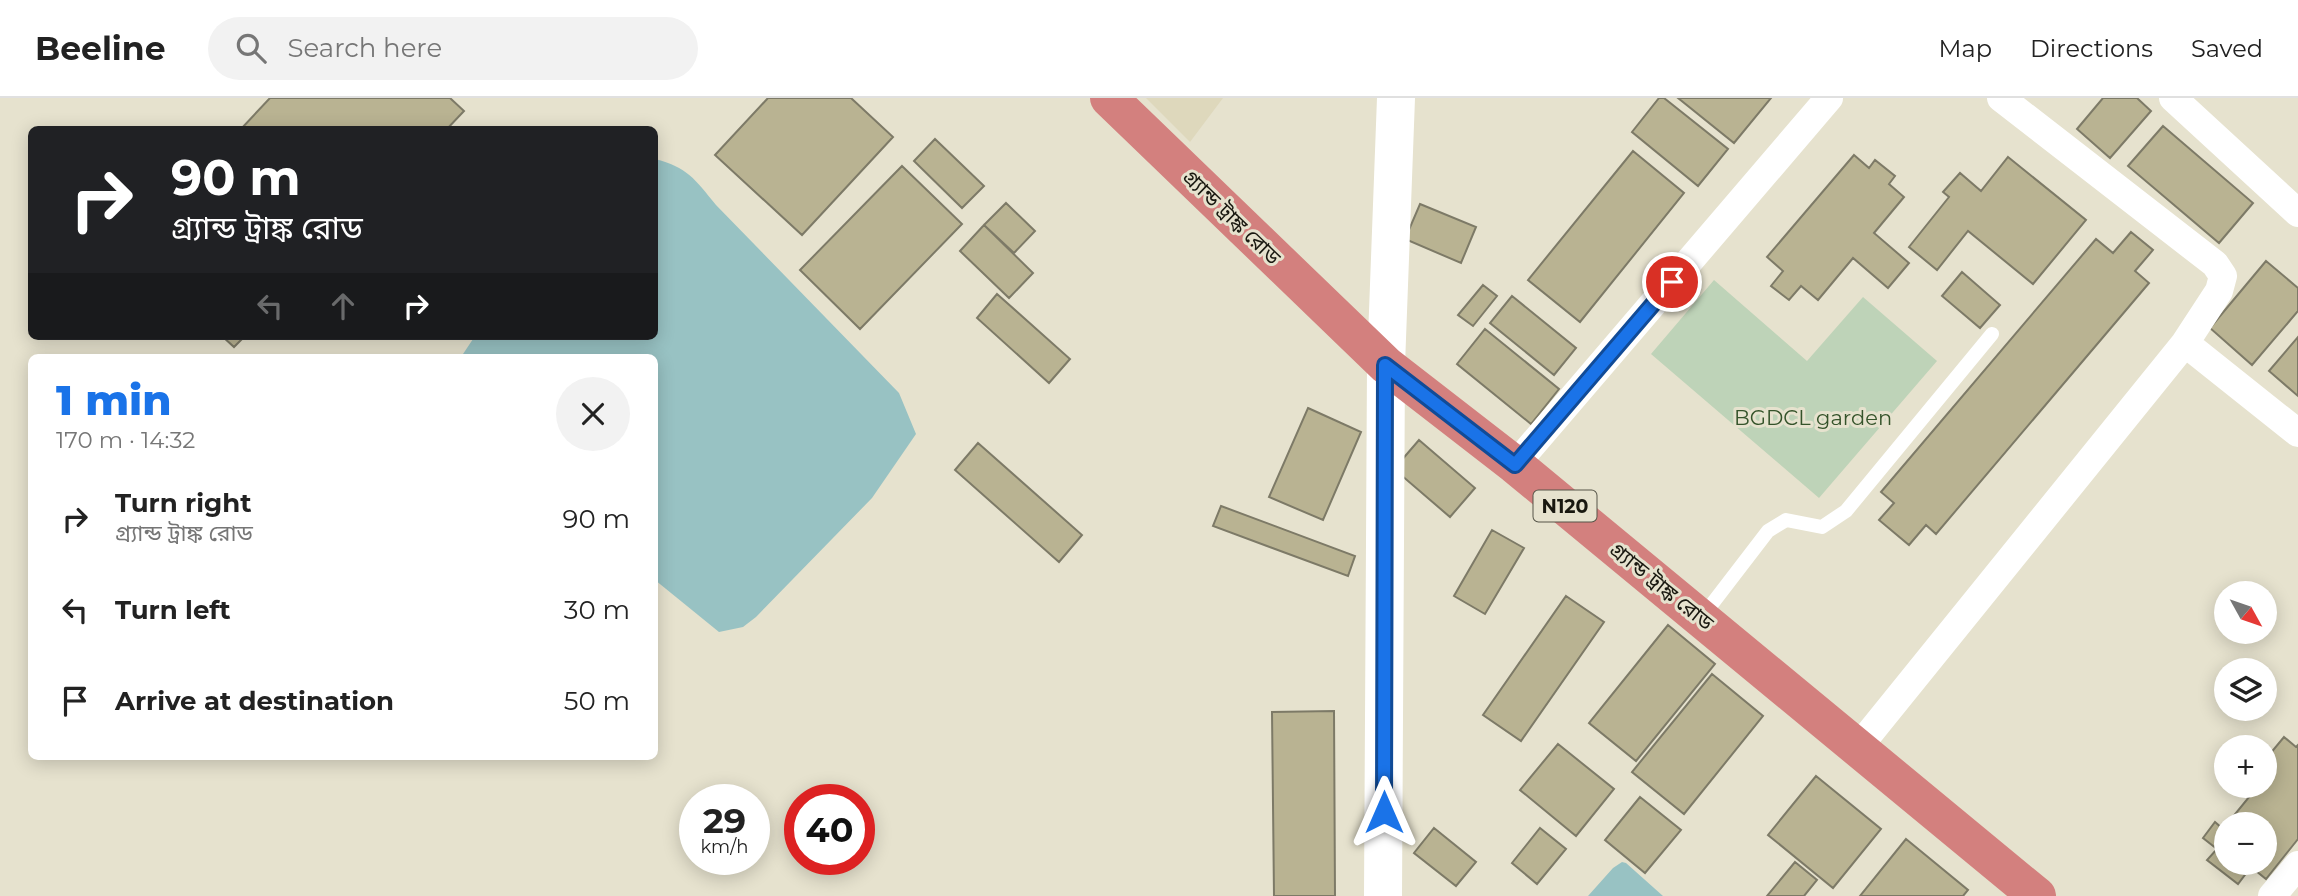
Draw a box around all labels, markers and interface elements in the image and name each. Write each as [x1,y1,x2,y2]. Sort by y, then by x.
search box [208,17,698,80]
text: Beeline [35,28,166,68]
icon: search [232,29,270,67]
text: Search here [288,32,442,64]
text: Map [1939,34,1992,63]
text: Directions [2030,34,2153,63]
text: Saved [2191,34,2263,63]
text: 90 m [171,148,301,207]
icon: right [56,154,147,245]
street label: গ্র্যান্ড ট্রাঙ্ক রোড [1178,164,1287,270]
text: গ্র্যান্ড ট্রাঙ্ক রোড [171,208,363,247]
pin [1642,252,1702,312]
icon: arrive [1653,263,1691,301]
icon: left [251,287,289,325]
icon: ahead [324,287,362,325]
icon: right [397,287,435,325]
text: 1 min [56,374,172,426]
button: close [556,377,630,451]
park label: BGDCL garden [1734,405,1892,430]
text: 170 m · 14:32 [56,426,195,454]
text: Turn right [115,487,251,519]
road number: N120 [1534,490,1596,522]
icon: right [56,500,94,538]
text: 90 m [563,503,630,535]
text: গ্র্যান্ড ট্রাঙ্ক রোড [115,519,253,547]
street label: গ্র্যান্ড ট্রাঙ্ক রোড [1605,537,1720,636]
north arrow [2214,581,2277,644]
map controls [2214,581,2277,875]
icon: left [56,591,94,629]
text: Turn left [115,594,231,626]
text: 30 m [564,594,630,626]
button: layers [2214,658,2277,721]
icon: arrive [56,682,94,720]
text: Arrive at destination [115,685,394,717]
text: 50 m [564,685,630,717]
button: + [2214,735,2277,798]
position arrow [1347,775,1421,849]
speed limit sign: 40 [784,784,875,875]
text: 29 [703,799,746,842]
button: − [2214,812,2277,875]
text: km/h [700,836,749,858]

